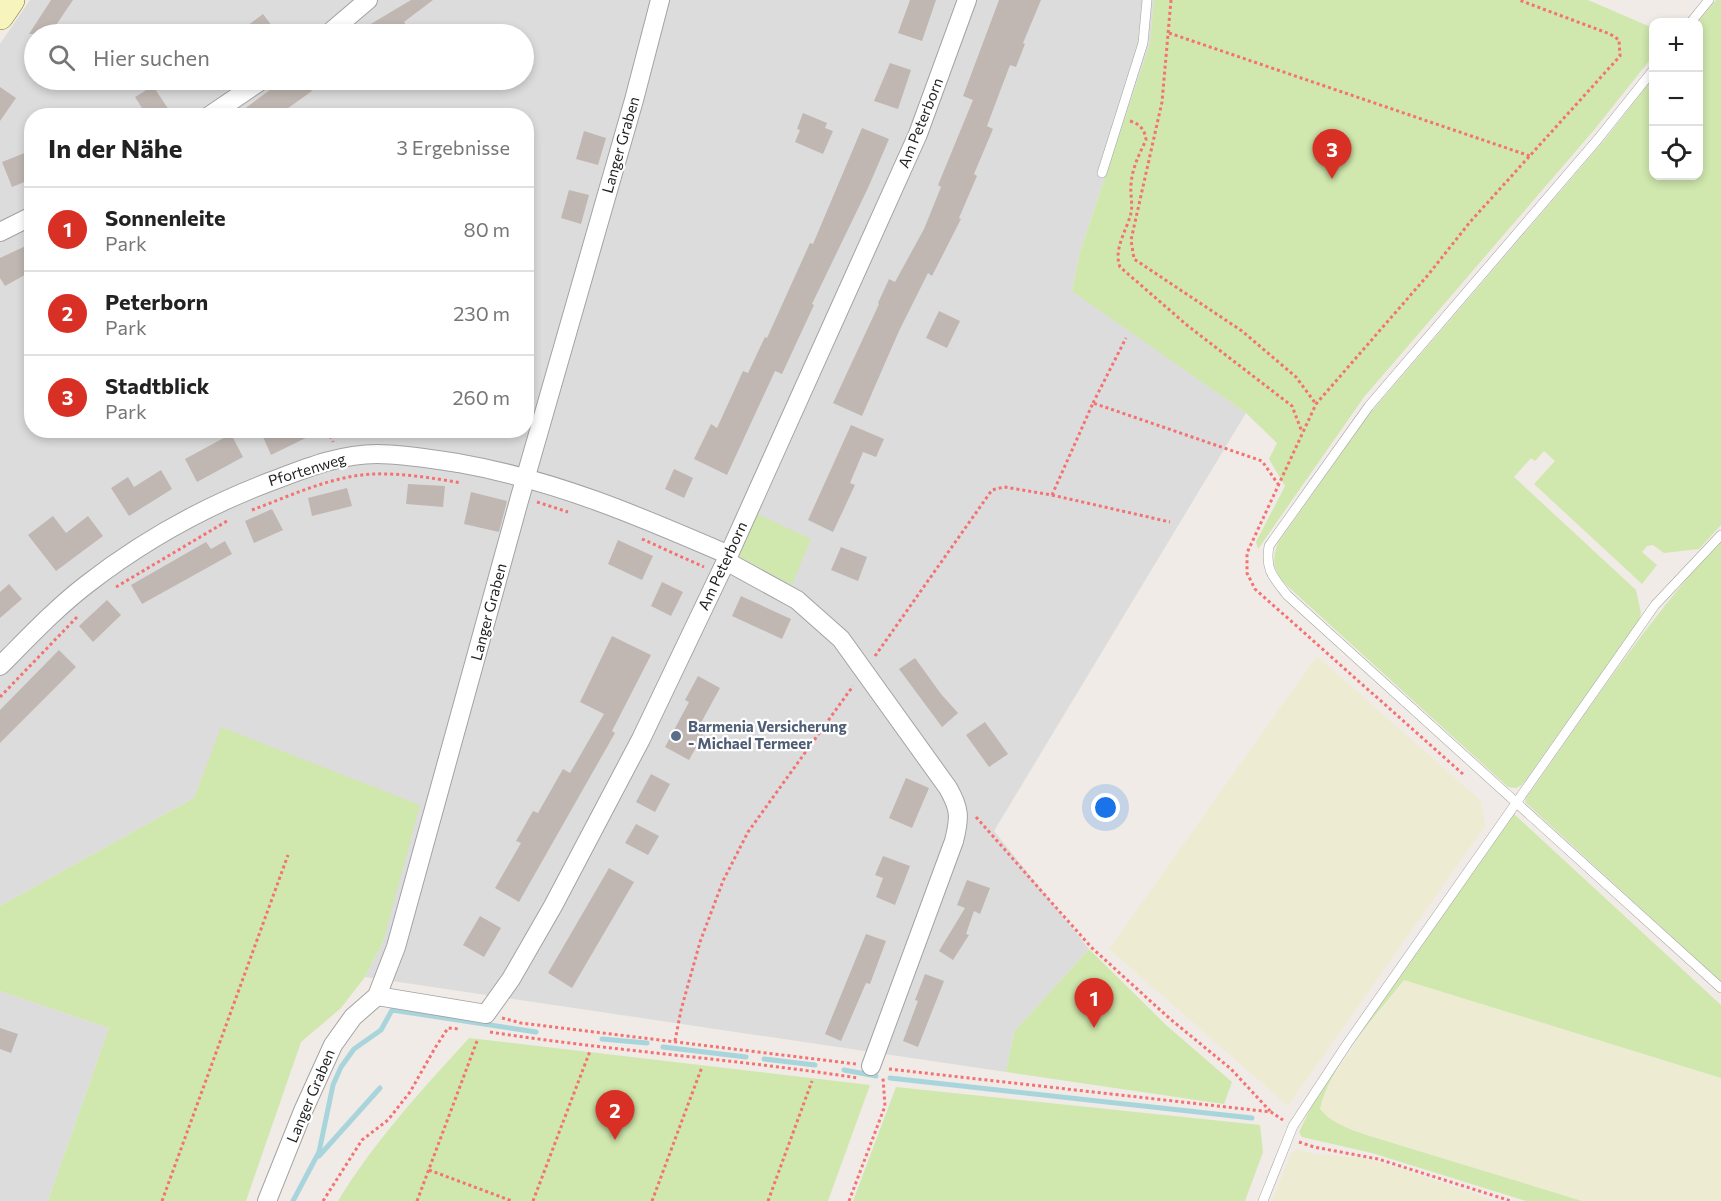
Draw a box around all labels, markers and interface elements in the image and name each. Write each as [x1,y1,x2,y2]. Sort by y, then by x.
map controls [1649,18,1703,180]
button: + [1649,18,1703,72]
search box [24,24,534,90]
icon: search [45,41,78,74]
text: Hier suchen [93,44,210,71]
button: − [1649,72,1703,126]
street label: Am Peterborn [894,75,946,170]
street label: Langer Graben [598,94,642,195]
button: locate [1649,126,1703,180]
pin: 3 [1312,130,1352,179]
text: In der Nähe [48,132,183,163]
text: 3 Ergebnisse [397,135,510,159]
text: Sonnenleite [105,204,226,231]
text: 1 [63,217,72,241]
text: 80 m [464,217,510,241]
text: Park [105,231,147,255]
text: Peterborn [105,288,208,315]
text: 2 [62,301,73,325]
text: 230 m [453,301,510,325]
text: Park [105,315,147,339]
text: Stadtblick [105,372,209,399]
text: 3 [62,385,73,409]
text: 260 m [452,385,510,409]
text: Park [105,399,147,423]
street label: Pfortenweg [266,449,348,489]
street label: Am Peterborn [694,518,750,613]
street label: Langer Graben [466,561,510,662]
place label: Barmenia Versicherung - Michael Termeer [688,717,847,752]
marker: Barmenia Versicherung - Michael Termeer [669,729,683,743]
your location [1091,793,1120,822]
pin: 1 [1074,978,1114,1028]
street label: Langer Graben [282,1046,338,1145]
pin: 2 [596,1090,634,1140]

